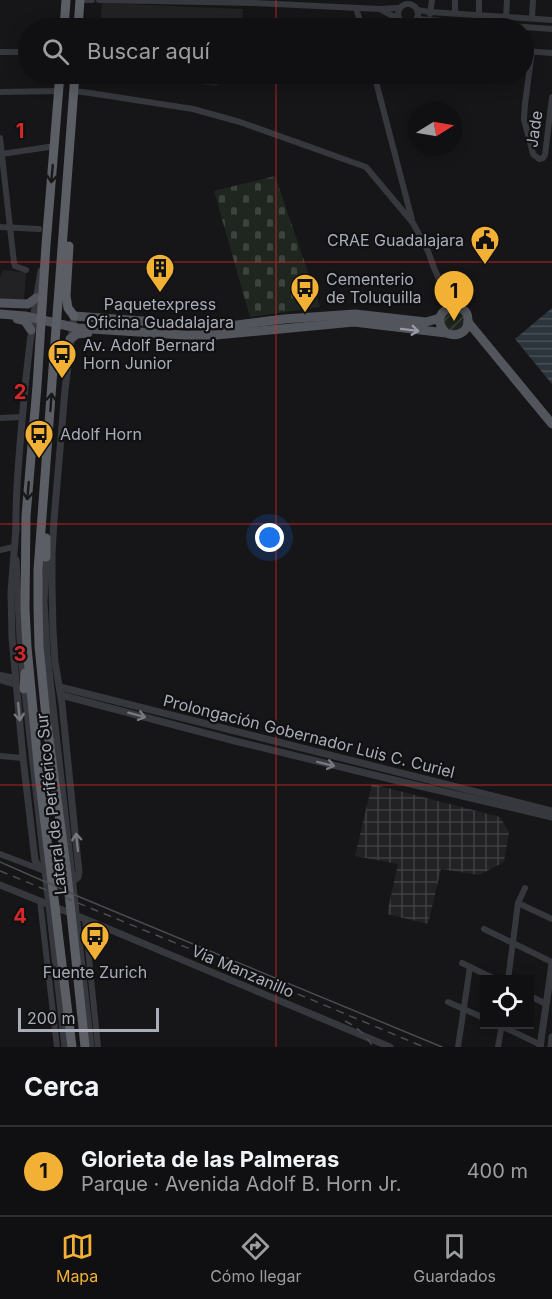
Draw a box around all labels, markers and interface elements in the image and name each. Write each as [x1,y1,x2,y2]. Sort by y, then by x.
search box [18,18,534,84]
icon: search [39,35,72,68]
text: Buscar aquí [87,38,210,64]
north arrow [408,102,462,156]
street label: Jade [522,109,546,149]
text: 1 [16,119,24,143]
one-way arrow [46,163,57,183]
public building icon: CRAE Guadalajara [469,224,501,266]
place label: CRAE Guadalajara [327,230,464,250]
building icon: Paquetexpress Oficina Guadalajara [144,252,176,294]
place label: Cementerio de Toluquilla [326,269,422,307]
bus stop icon: Cementerio de Toluquilla [289,272,321,314]
pin: 1 [434,272,474,321]
place label: Paquetexpress Oficina Guadalajara [86,294,234,332]
one-way arrow [399,324,419,335]
place label: Av. Adolf Bernard Horn Junior [83,335,215,373]
bus stop icon: Av. Adolf Bernard Horn Junior [46,338,78,380]
text: 2 [14,380,26,404]
one-way arrow [46,393,57,413]
bus stop icon: Adolf Horn [23,418,55,460]
place label: Adolf Horn [60,424,142,444]
one-way arrow [23,481,34,501]
your location [255,523,284,552]
text: 3 [14,642,26,666]
street label: Prolongación Gobernador Luis C. Curiel [161,690,457,782]
one-way arrow [14,702,25,722]
one-way arrow [128,710,147,721]
street label: Lateral de Periférico Sur [31,712,71,896]
one-way arrow [316,758,335,770]
one-way arrow [71,833,82,853]
text: 4 [13,904,27,928]
bus stop icon: Fuente Zurich [79,920,111,962]
street label: Via Manzanillo [189,940,297,1002]
place label: Fuente Zurich [43,962,147,982]
map controls [480,975,534,1029]
button: locate [480,975,534,1029]
scale bar [18,1005,159,1032]
text: 200 m [27,1008,75,1028]
text: Cerca [24,1071,99,1102]
text: Glorieta de las Palmeras [81,1146,339,1172]
text: 1 [39,1159,48,1183]
text: 400 m [467,1159,528,1183]
text: Parque · Avenida Adolf B. Horn Jr. [81,1172,402,1196]
tab: Mapa [56,1230,98,1286]
tab: Cómo llegar [210,1230,301,1286]
tab: Guardados [413,1230,496,1286]

